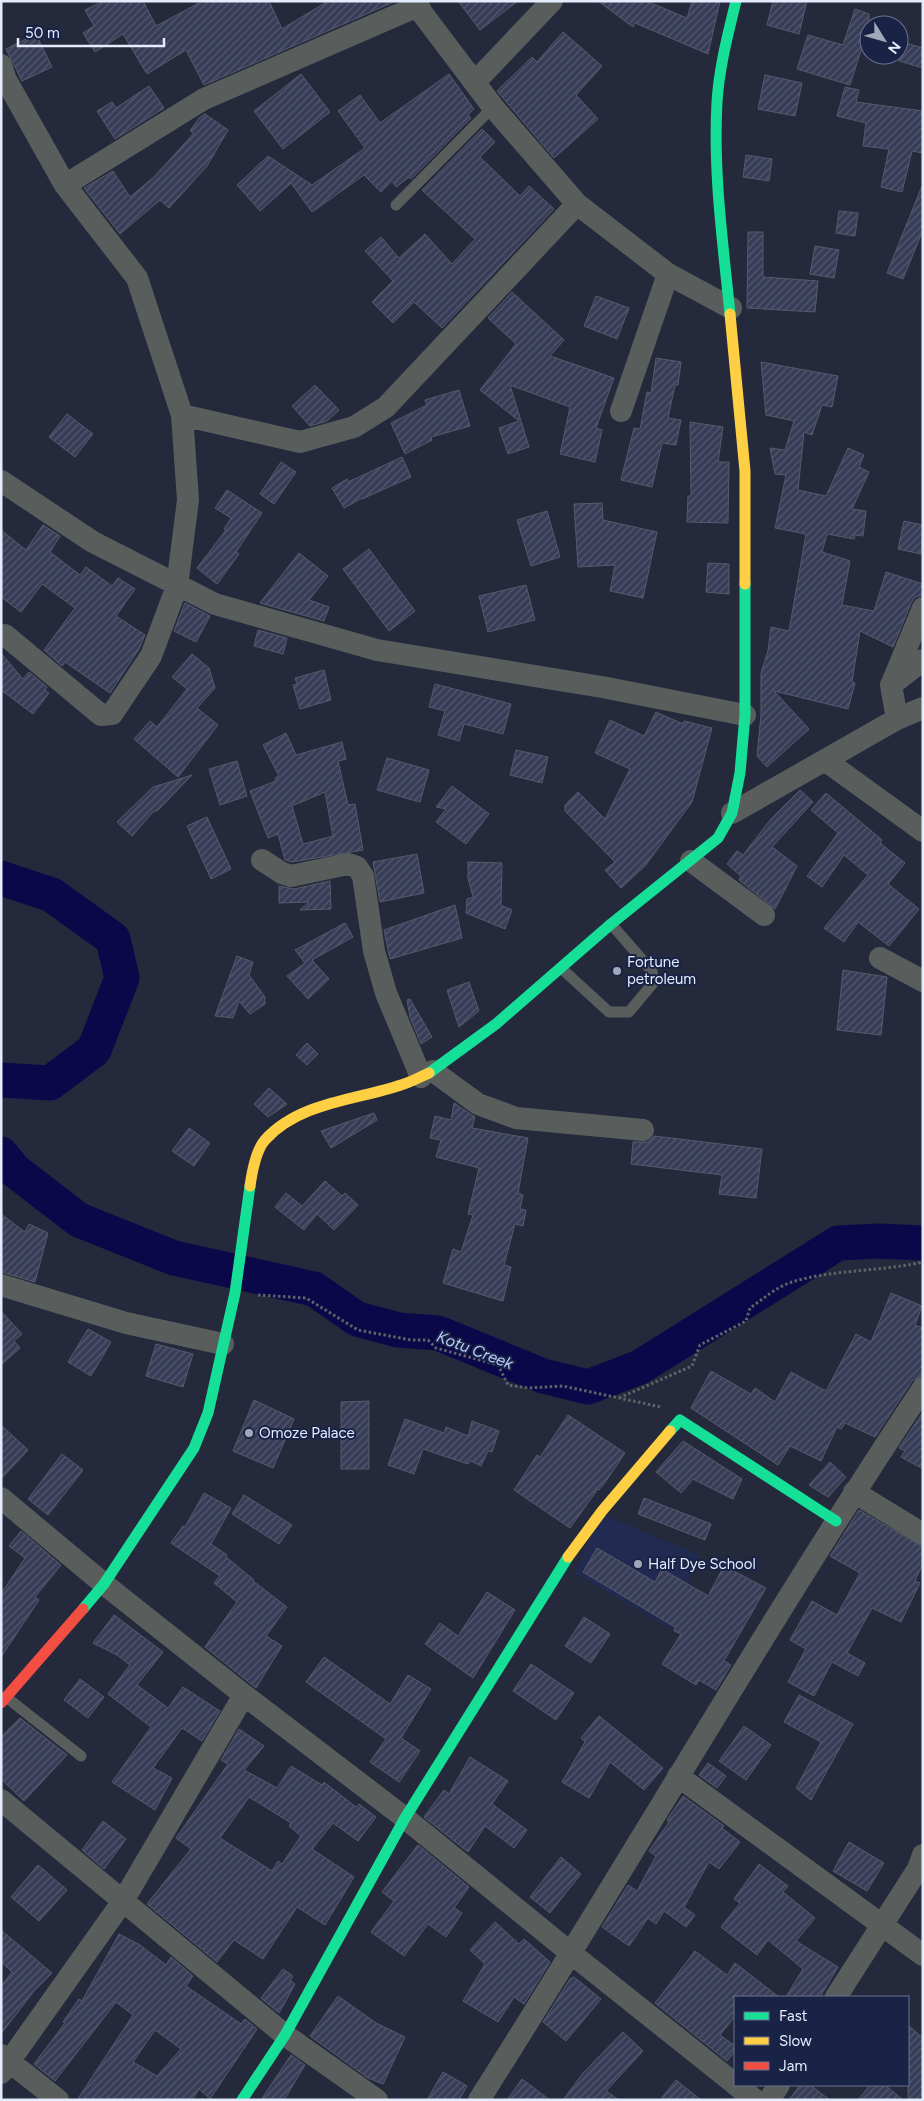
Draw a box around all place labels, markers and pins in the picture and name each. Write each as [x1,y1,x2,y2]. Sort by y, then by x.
place label: Fortune petroleum [627,953,696,988]
marker: Fortune petroleum [611,965,623,977]
place label: Omoze Palace [259,1424,355,1442]
marker: Omoze Palace [243,1427,255,1439]
place label: Half Dye School [648,1555,756,1573]
marker: Half Dye School [632,1558,644,1570]

